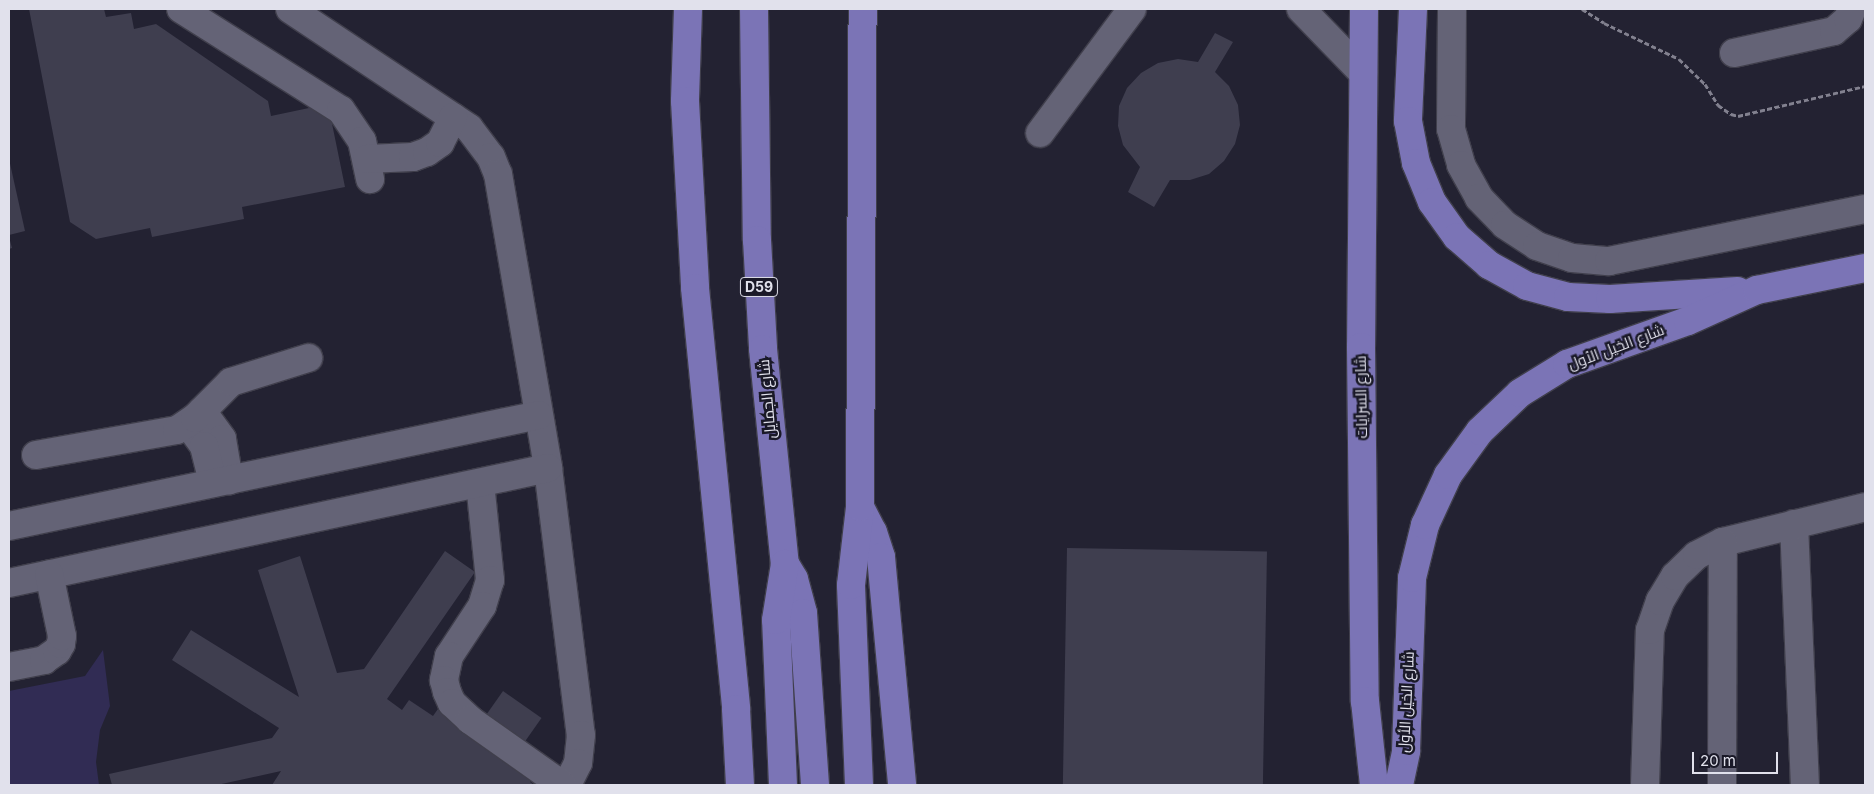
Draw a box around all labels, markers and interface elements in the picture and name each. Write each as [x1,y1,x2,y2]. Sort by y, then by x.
road number: D59 [739,276,779,298]
street label: شارع الخيل الأول [1565,320,1667,374]
street label: شارع السرايات [1351,355,1371,439]
street label: شارع الجمايل [755,359,779,439]
street label: شارع الخيل الأول [1394,651,1418,753]
scale bar [1694,742,1780,774]
text: 20 m [1700,751,1736,770]

